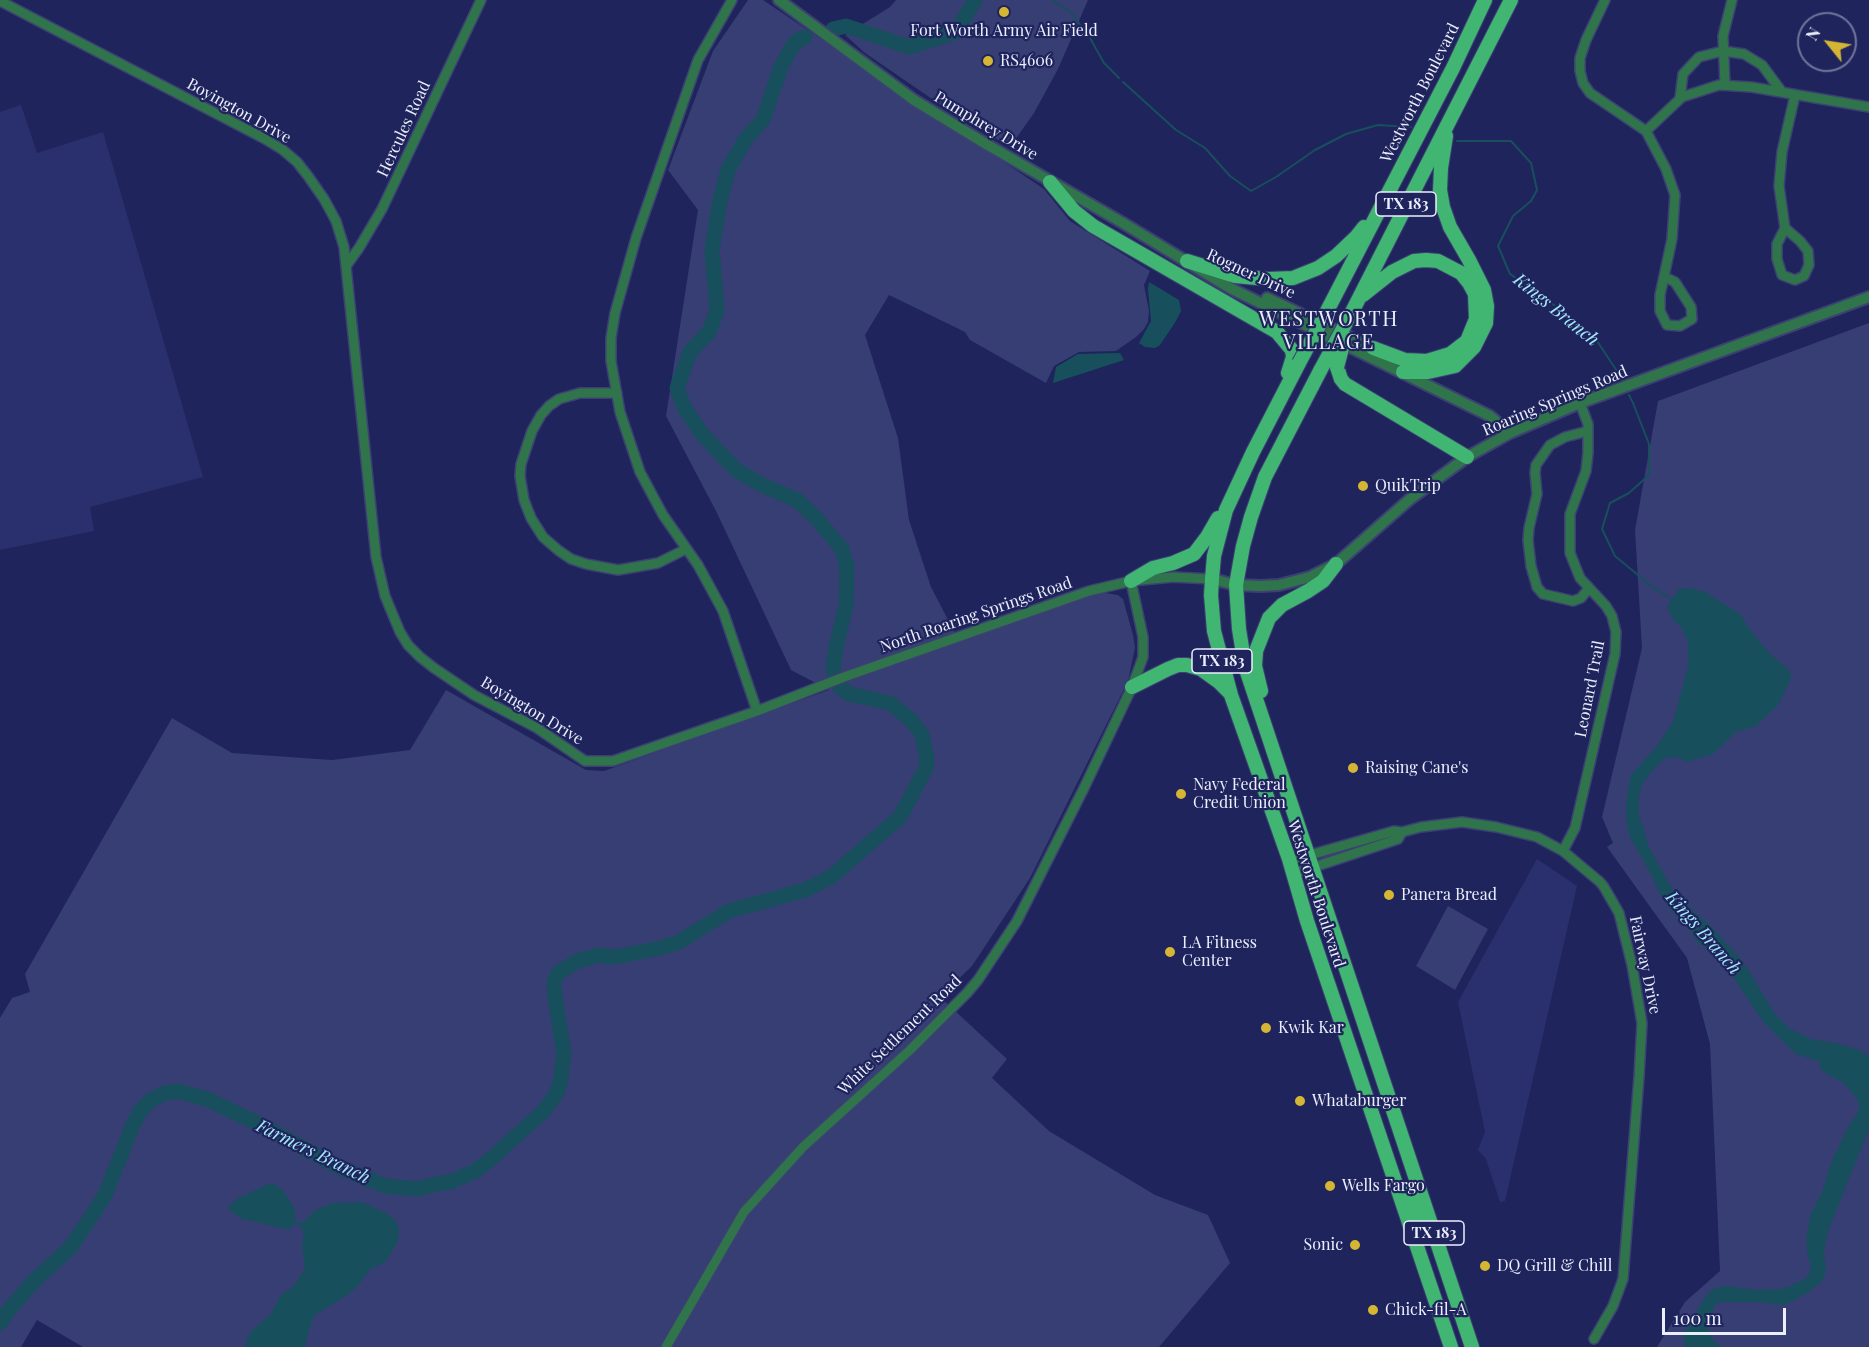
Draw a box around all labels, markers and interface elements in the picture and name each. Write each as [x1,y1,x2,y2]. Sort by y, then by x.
marker: Fort Worth Army Air Field [997,5,1011,19]
north arrow [1797,12,1857,72]
street label: Westworth Boulevard [1377,20,1463,166]
place label: Fort Worth Army Air Field [910,21,1098,41]
text: N [1801,23,1825,44]
place label: RS4606 [1000,51,1053,71]
marker: RS4606 [981,54,995,68]
street label: Boyington Drive [183,74,295,148]
street label: Hercules Road [373,78,435,180]
street label: Pumphrey Drive [931,88,1041,164]
road number: TX 183 [1376,192,1436,216]
street label: Rogner Drive [1204,245,1298,303]
water label: Kings Branch [1509,269,1603,351]
district label: WESTWORTH VILLAGE [1259,308,1399,355]
street label: Roaring Springs Road [1480,362,1630,440]
place label: QuikTrip [1375,476,1441,496]
marker: QuikTrip [1356,479,1370,493]
street label: North Roaring Springs Road [878,573,1074,657]
street label: Leonard Trail [1571,639,1609,739]
road number: TX 183 [1192,649,1252,673]
street label: Boyington Drive [477,673,587,749]
place label: Raising Cane's [1365,758,1468,778]
marker: Raising Cane's [1346,761,1360,775]
place label: Navy Federal Credit Union [1193,775,1286,813]
marker: Navy Federal Credit Union [1174,787,1188,801]
street label: Westworth Boulevard [1283,818,1349,970]
place label: Panera Bread [1401,885,1497,905]
water label: Kings Branch [1661,887,1745,979]
marker: Panera Bread [1382,888,1396,902]
street label: Fairway Drive [1625,914,1665,1016]
place label: LA Fitness Center [1182,933,1257,971]
marker: LA Fitness Center [1163,945,1177,959]
street label: White Settlement Road [834,971,966,1099]
place label: Kwik Kar [1278,1018,1344,1038]
marker: Kwik Kar [1259,1021,1273,1035]
place label: Whataburger [1312,1091,1406,1111]
marker: Whataburger [1293,1094,1307,1108]
water label: Farmers Branch [253,1115,373,1189]
place label: Wells Fargo [1342,1176,1425,1196]
marker: Wells Fargo [1323,1179,1337,1193]
road number: TX 183 [1404,1221,1464,1245]
place label: Sonic [1304,1235,1343,1255]
marker: Sonic [1348,1238,1362,1252]
place label: DQ Grill & Chill [1497,1256,1612,1276]
marker: DQ Grill & Chill [1478,1259,1492,1273]
scale bar [1665,1296,1790,1334]
place label: Chick-fil-A [1385,1300,1467,1320]
marker: Chick-fil-A [1366,1303,1380,1317]
text: 100 m [1673,1306,1722,1330]

